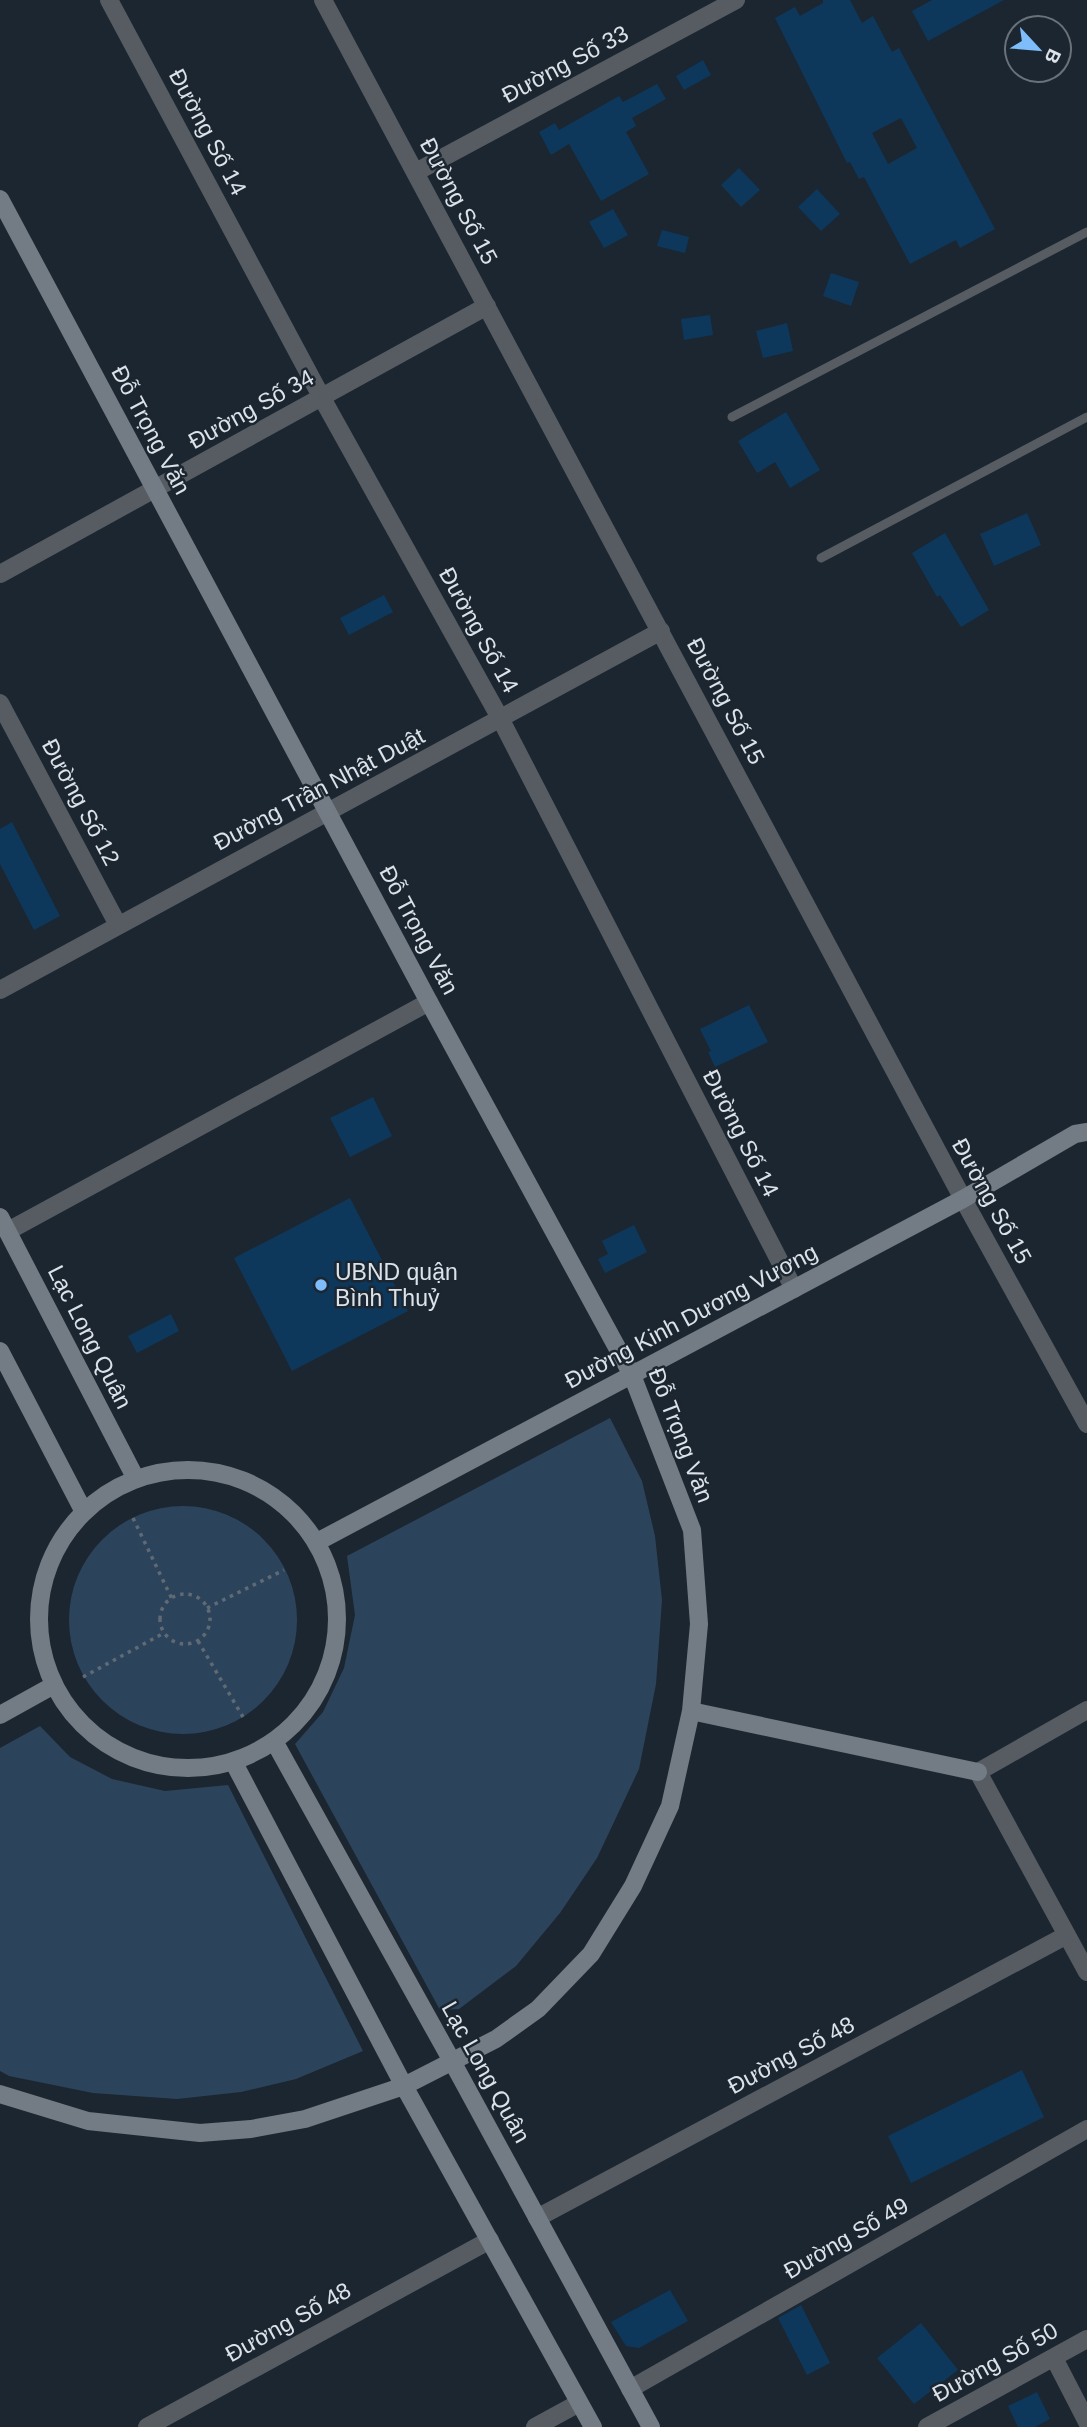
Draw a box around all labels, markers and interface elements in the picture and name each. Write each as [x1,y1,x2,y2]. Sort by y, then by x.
north arrow [1003,14,1073,84]
street label: Đường Số 33 [497,20,633,108]
text: B [1040,45,1065,67]
street label: Đường Số 14 [164,64,252,200]
street label: Đường Số 15 [415,133,503,269]
street label: Đỗ Trọng Văn [106,361,196,499]
street label: Đường Số 34 [184,364,318,454]
street label: Đường Số 14 [434,563,524,697]
street label: Đường Số 15 [682,633,770,769]
street label: Đường Trần Nhật Duật [209,722,429,856]
street label: Đường Số 12 [37,734,125,870]
street label: Đỗ Trọng Văn [374,861,464,999]
street label: Đường Số 14 [698,1065,784,1201]
street label: Đường Số 15 [947,1134,1037,1268]
street label: Đường Kinh Dương Vương [560,1238,822,1394]
place label: UBND quận Bình Thuỷ [335,1259,458,1311]
street label: Lạc Long Quân [43,1261,137,1413]
marker: UBND quận Bình Thuỷ [313,1277,329,1293]
street label: Đỗ Trọng Văn [643,1364,719,1506]
street label: Lạc Long Quân [437,1997,535,2147]
street label: Đường Số 48 [723,2011,859,2099]
street label: Đường Số 49 [779,2192,913,2284]
street label: Đường Số 48 [221,2277,355,2367]
street label: Đường Số 50 [928,2317,1062,2407]

